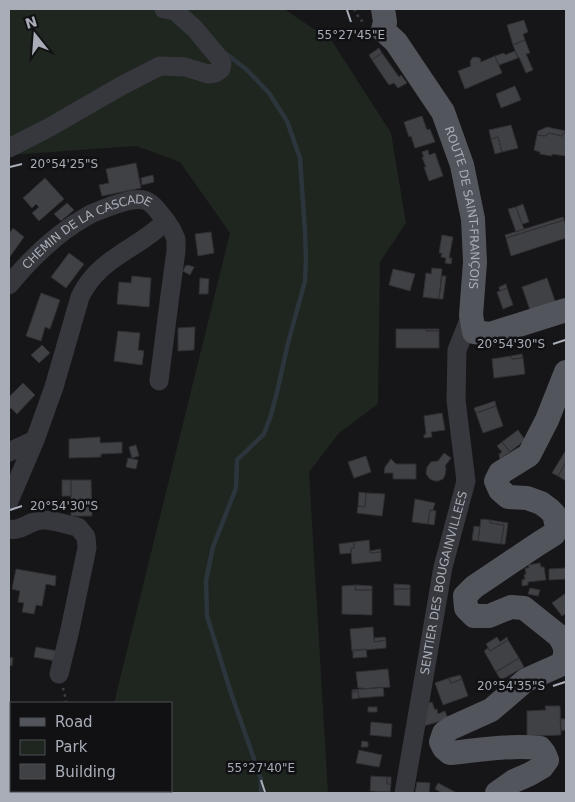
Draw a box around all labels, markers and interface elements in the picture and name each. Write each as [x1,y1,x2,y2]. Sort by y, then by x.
north arrow [10,10,60,60]
text: N [23,13,39,32]
text: 55°27'45"E [317,28,385,42]
street label: ROUTE DE SAINT-FRANÇOIS [442,124,482,290]
text: 20°54'25"S [30,157,98,171]
street label: CHEMIN DE LA CASCADE [19,192,155,272]
text: 20°54'30"S [477,337,545,351]
street label: SENTIER DES BOUGAINVILLEES [418,489,470,676]
text: 20°54'30"S [30,499,98,513]
text: 20°54'35"S [477,679,545,693]
legend [10,702,172,792]
text: Road [55,713,93,731]
text: Park [55,738,88,756]
text: 55°27'40"E [227,761,295,775]
text: Building [55,763,116,781]

